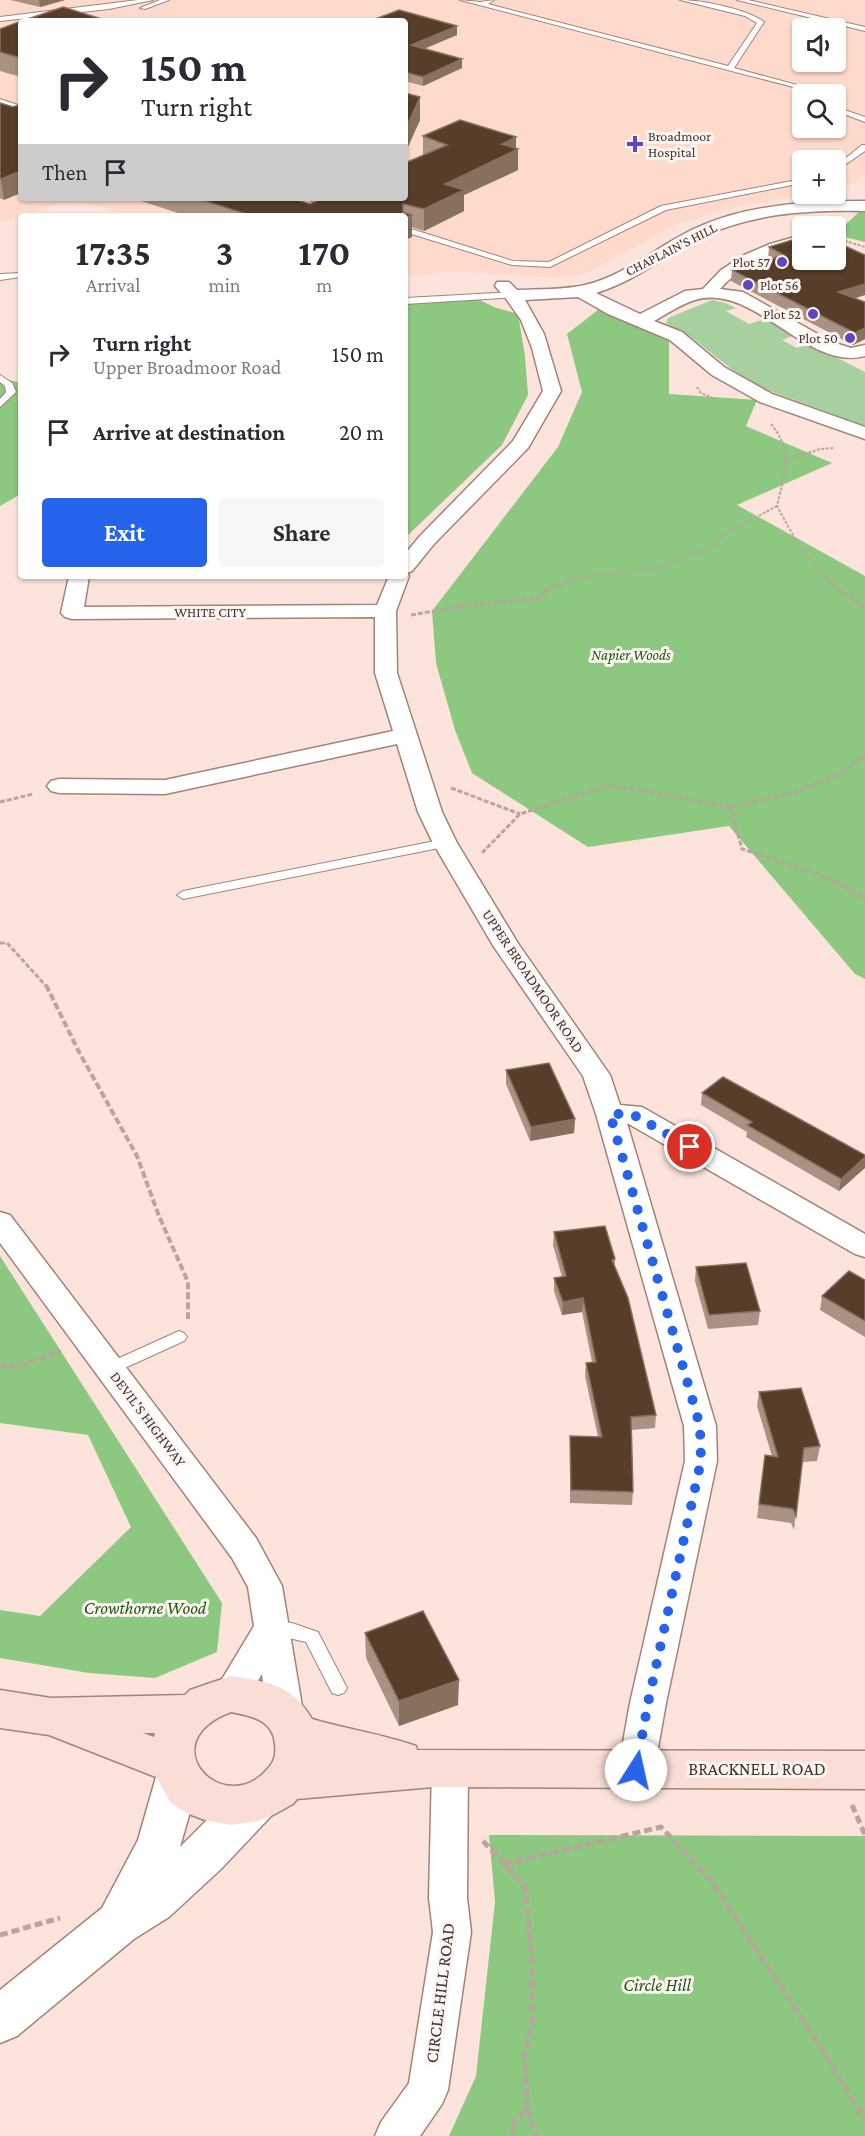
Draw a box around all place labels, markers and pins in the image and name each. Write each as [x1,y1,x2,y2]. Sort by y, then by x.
place label: Broadmoor Hospital [648,128,711,160]
marker: Broadmoor Hospital [626,135,644,153]
place label: Plot 57 [732,254,771,270]
marker: Plot 57 [775,255,789,269]
place label: Plot 56 [760,277,799,293]
marker: Plot 56 [741,278,755,292]
place label: Plot 52 [763,306,801,322]
marker: Plot 52 [806,307,820,321]
place label: Plot 50 [799,330,838,346]
marker: Plot 50 [843,331,857,345]
pin [664,1121,715,1172]

